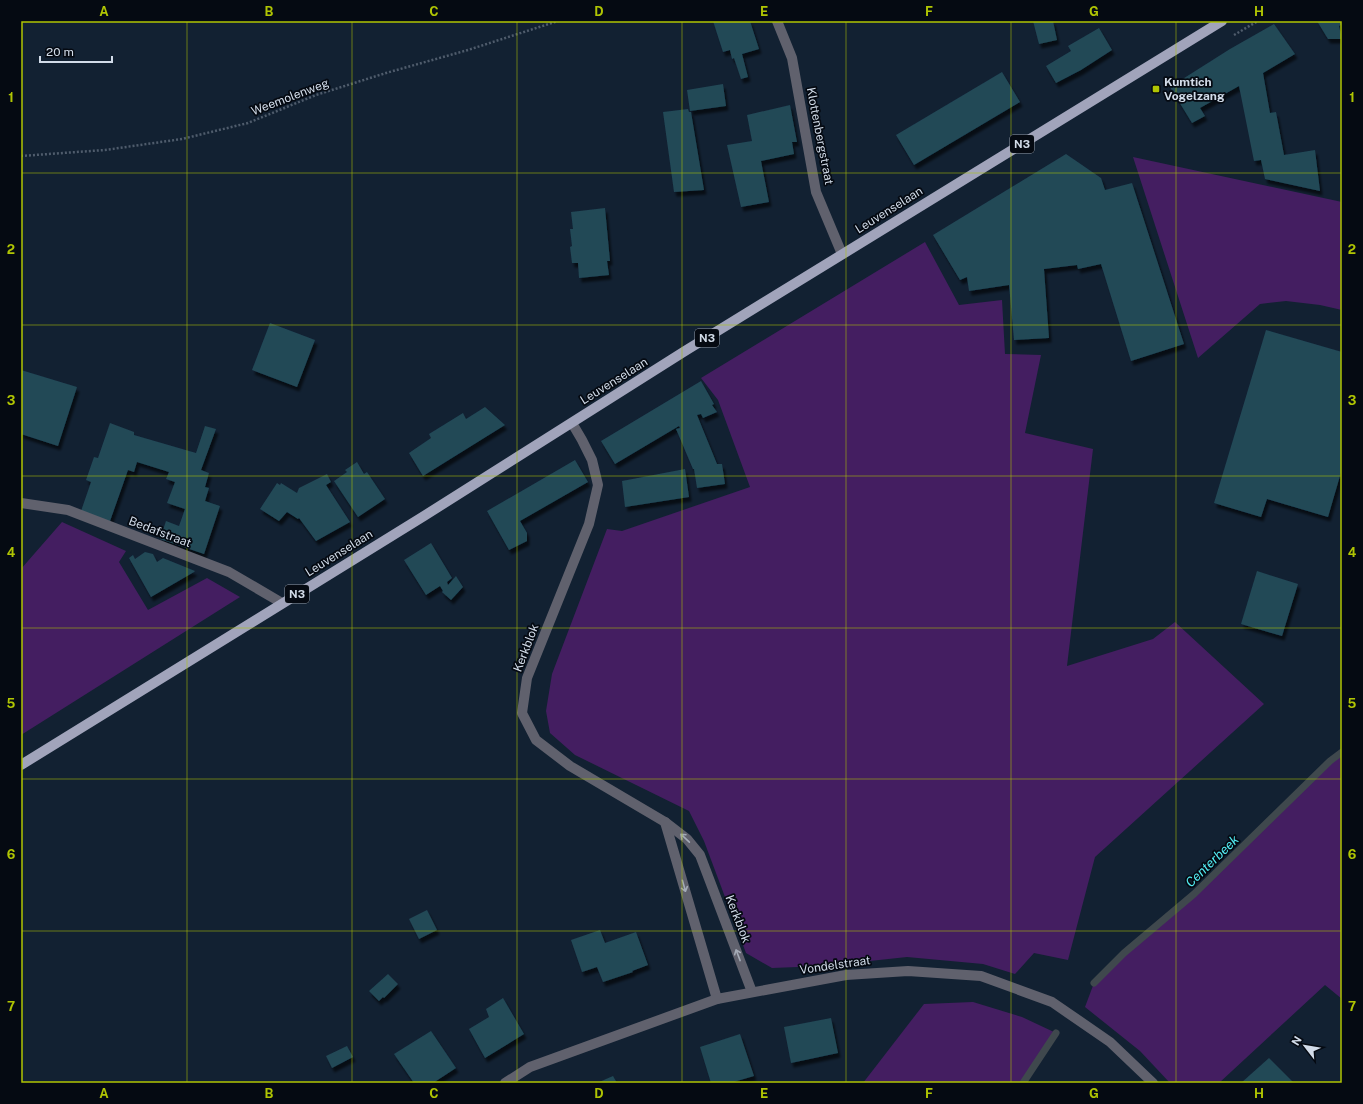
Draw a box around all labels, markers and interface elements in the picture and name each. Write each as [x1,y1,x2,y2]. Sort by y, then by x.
text: A [99,4,109,19]
text: B [265,4,274,19]
text: C [429,4,439,19]
text: D [594,4,604,19]
text: E [760,4,768,19]
text: F [925,4,933,19]
text: G [1089,4,1099,19]
text: H [1254,4,1264,19]
scale bar [40,38,112,64]
text: 20 m [46,45,74,59]
place label: Kumtich Vogelzang [1164,75,1225,103]
street label: Weemolenweg [249,76,331,118]
marker: Kumtich Vogelzang [1151,84,1161,94]
street label: Klottenbergstraat [804,86,836,186]
text: 1 [8,90,14,105]
text: 1 [1349,90,1355,105]
road number: N3 [1010,135,1034,153]
street label: Leuvenselaan [853,184,925,236]
text: 2 [7,242,15,257]
text: 2 [1348,242,1356,257]
road number: N3 [695,329,719,347]
street label: Leuvenselaan [578,355,650,407]
text: 3 [7,393,16,408]
text: 3 [1348,393,1357,408]
street label: Bedafstraat [127,514,194,550]
street label: Leuvenselaan [303,527,375,579]
text: 4 [7,545,16,560]
text: 4 [1348,545,1357,560]
road number: N3 [285,585,309,603]
street label: Kerkblok [510,622,542,674]
text: 5 [7,696,16,711]
text: 5 [1348,696,1357,711]
water label: Centerbeek [1182,832,1242,890]
one-way arrow [680,833,690,843]
text: 6 [7,847,16,862]
text: 6 [1348,847,1357,862]
one-way arrow [681,880,688,893]
street label: Kerkblok [722,893,754,945]
one-way arrow [734,950,742,962]
street label: Vondelstraat [799,953,872,977]
text: 7 [7,999,15,1014]
text: 7 [1348,999,1356,1014]
north arrow [1285,1026,1325,1066]
text: N [1289,1034,1304,1048]
text: A [99,1086,109,1101]
text: B [265,1086,274,1101]
text: C [429,1086,439,1101]
text: D [594,1086,604,1101]
text: E [760,1086,768,1101]
text: F [925,1086,933,1101]
text: G [1089,1086,1099,1101]
text: H [1254,1086,1264,1101]

